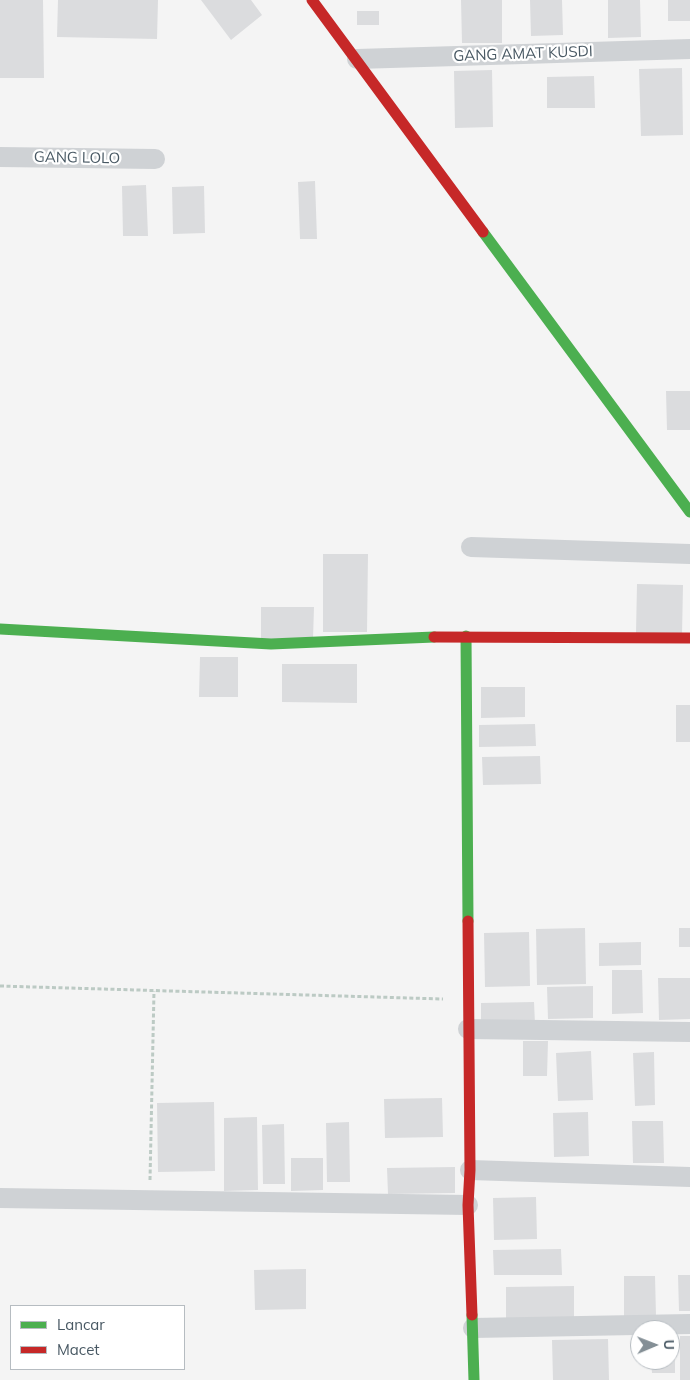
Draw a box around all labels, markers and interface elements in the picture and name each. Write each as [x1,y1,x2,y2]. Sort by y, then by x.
street label: GANG AMAT KUSDI [453,43,593,65]
street label: GANG LOLO [34,148,120,168]
legend [10,1305,185,1370]
text: Lancar [57,1315,105,1334]
north arrow [630,1320,680,1370]
text: U [660,1339,678,1350]
text: Macet [57,1340,100,1359]

